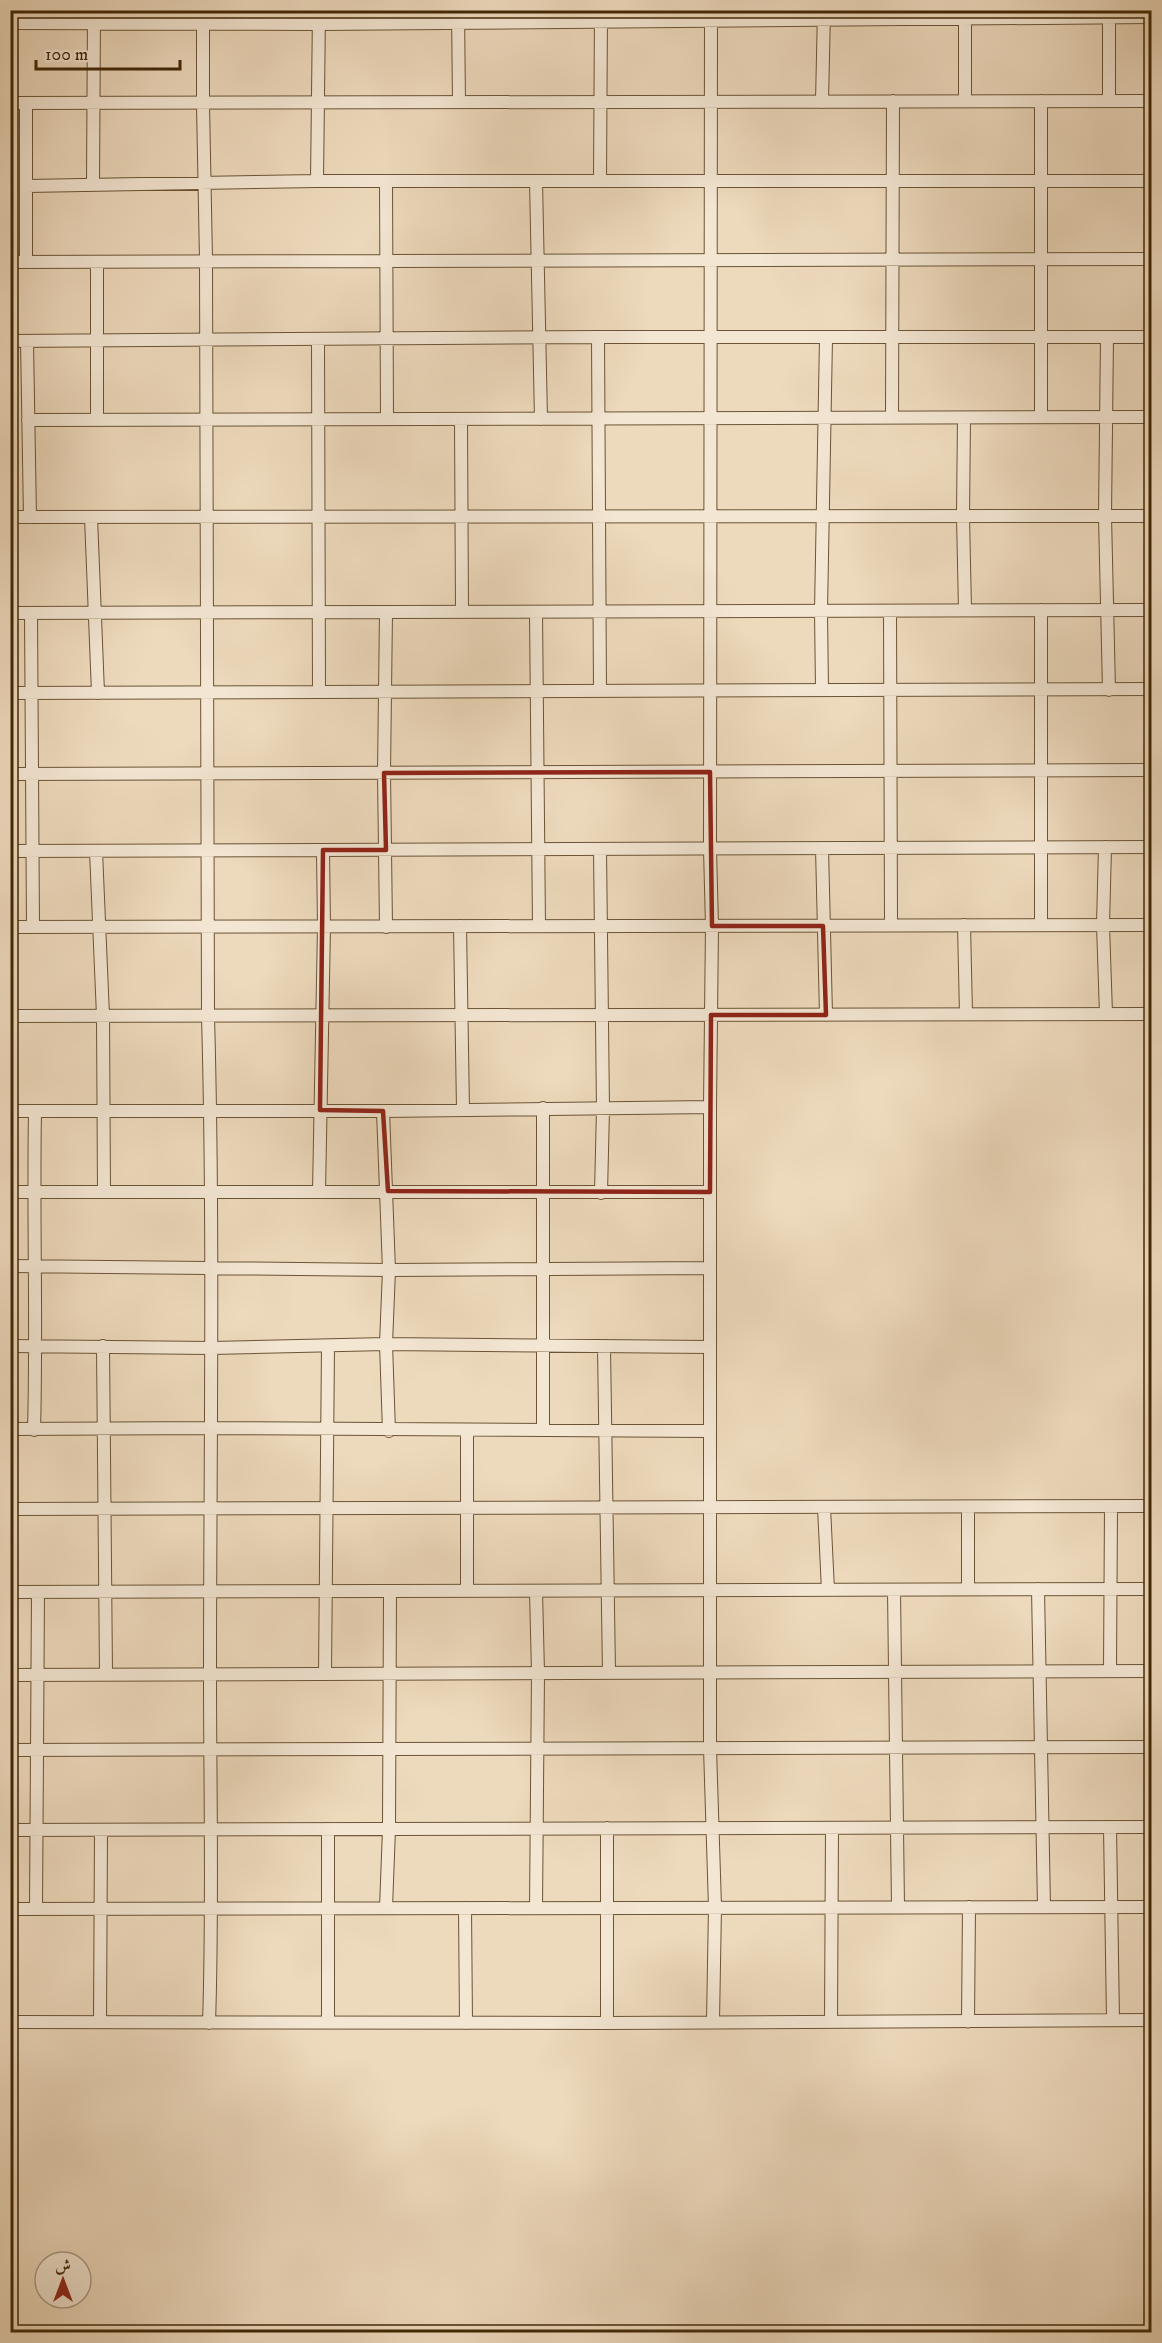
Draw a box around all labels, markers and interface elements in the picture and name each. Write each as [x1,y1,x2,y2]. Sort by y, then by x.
scale bar [36,33,180,71]
text: 100 m [45,44,88,66]
north arrow [33,2250,93,2310]
text: ش [55,2256,71,2276]

